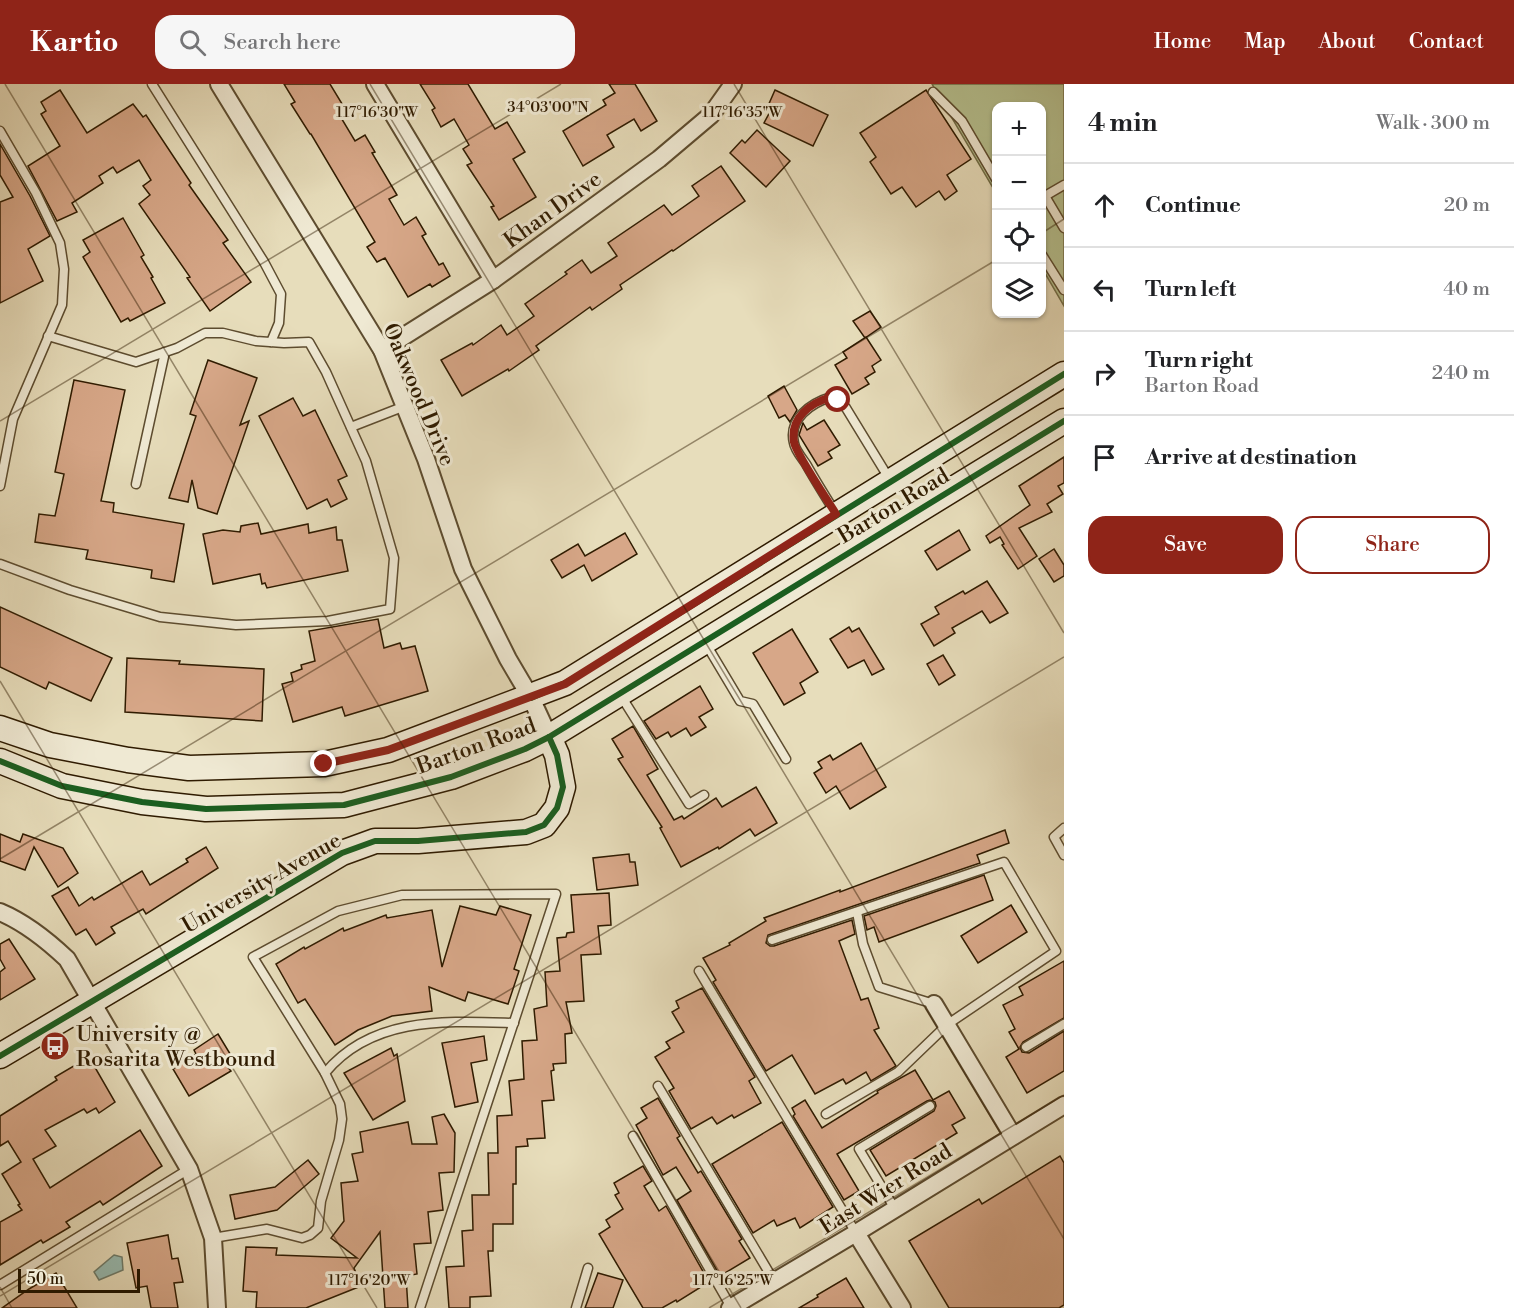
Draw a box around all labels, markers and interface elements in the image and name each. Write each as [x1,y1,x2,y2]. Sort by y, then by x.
search box [155,15,575,69]
text: Kartio [30,25,119,60]
icon: search [176,26,209,59]
text: Search here [224,29,341,56]
text: Home [1154,29,1211,55]
text: Map [1244,29,1286,55]
text: About [1319,29,1376,55]
text: Contact [1409,29,1484,55]
text: 34°03'00"N [507,98,589,117]
map controls [992,102,1046,318]
button: + [992,102,1046,156]
text: 117°16'30"W [336,103,418,122]
text: 117°16'35"W [702,103,782,122]
text: 4 min [1088,107,1158,139]
text: Walk · 300 m [1376,111,1490,136]
button: − [992,156,1046,210]
street label: Khan Drive [499,166,607,255]
icon: ahead [1088,189,1121,222]
text: Continue [1145,192,1241,219]
text: 20 m [1444,193,1490,218]
button: locate [992,210,1046,264]
button: layers [992,264,1046,318]
icon: left [1088,273,1121,306]
text: Turn left [1145,276,1236,303]
text: 40 m [1443,277,1490,302]
street label: Oakwood Drive [376,319,461,470]
text: Turn right [1145,347,1253,374]
icon: right [1088,357,1121,390]
text: 240 m [1432,361,1490,386]
text: Barton Road [1145,374,1259,399]
route start [824,386,850,412]
icon: arrive [1088,441,1121,474]
text: Arrive at destination [1145,444,1357,471]
street label: Barton Road [832,462,955,551]
button: Save [1088,516,1283,574]
button: Share [1295,516,1490,574]
street label: Barton Road [412,712,540,781]
route end [310,750,336,776]
street label: University Avenue [177,827,346,940]
place label: University @ Rosarita Westbound [76,1021,276,1073]
bus stop icon: University @ Rosarita Westbound [39,1030,71,1062]
street label: East Wier Road [815,1138,957,1241]
scale bar [18,1266,140,1294]
text: 50 m [27,1269,64,1289]
text: 117°16'20"W [328,1271,410,1290]
text: 117°16'25"W [693,1271,774,1290]

